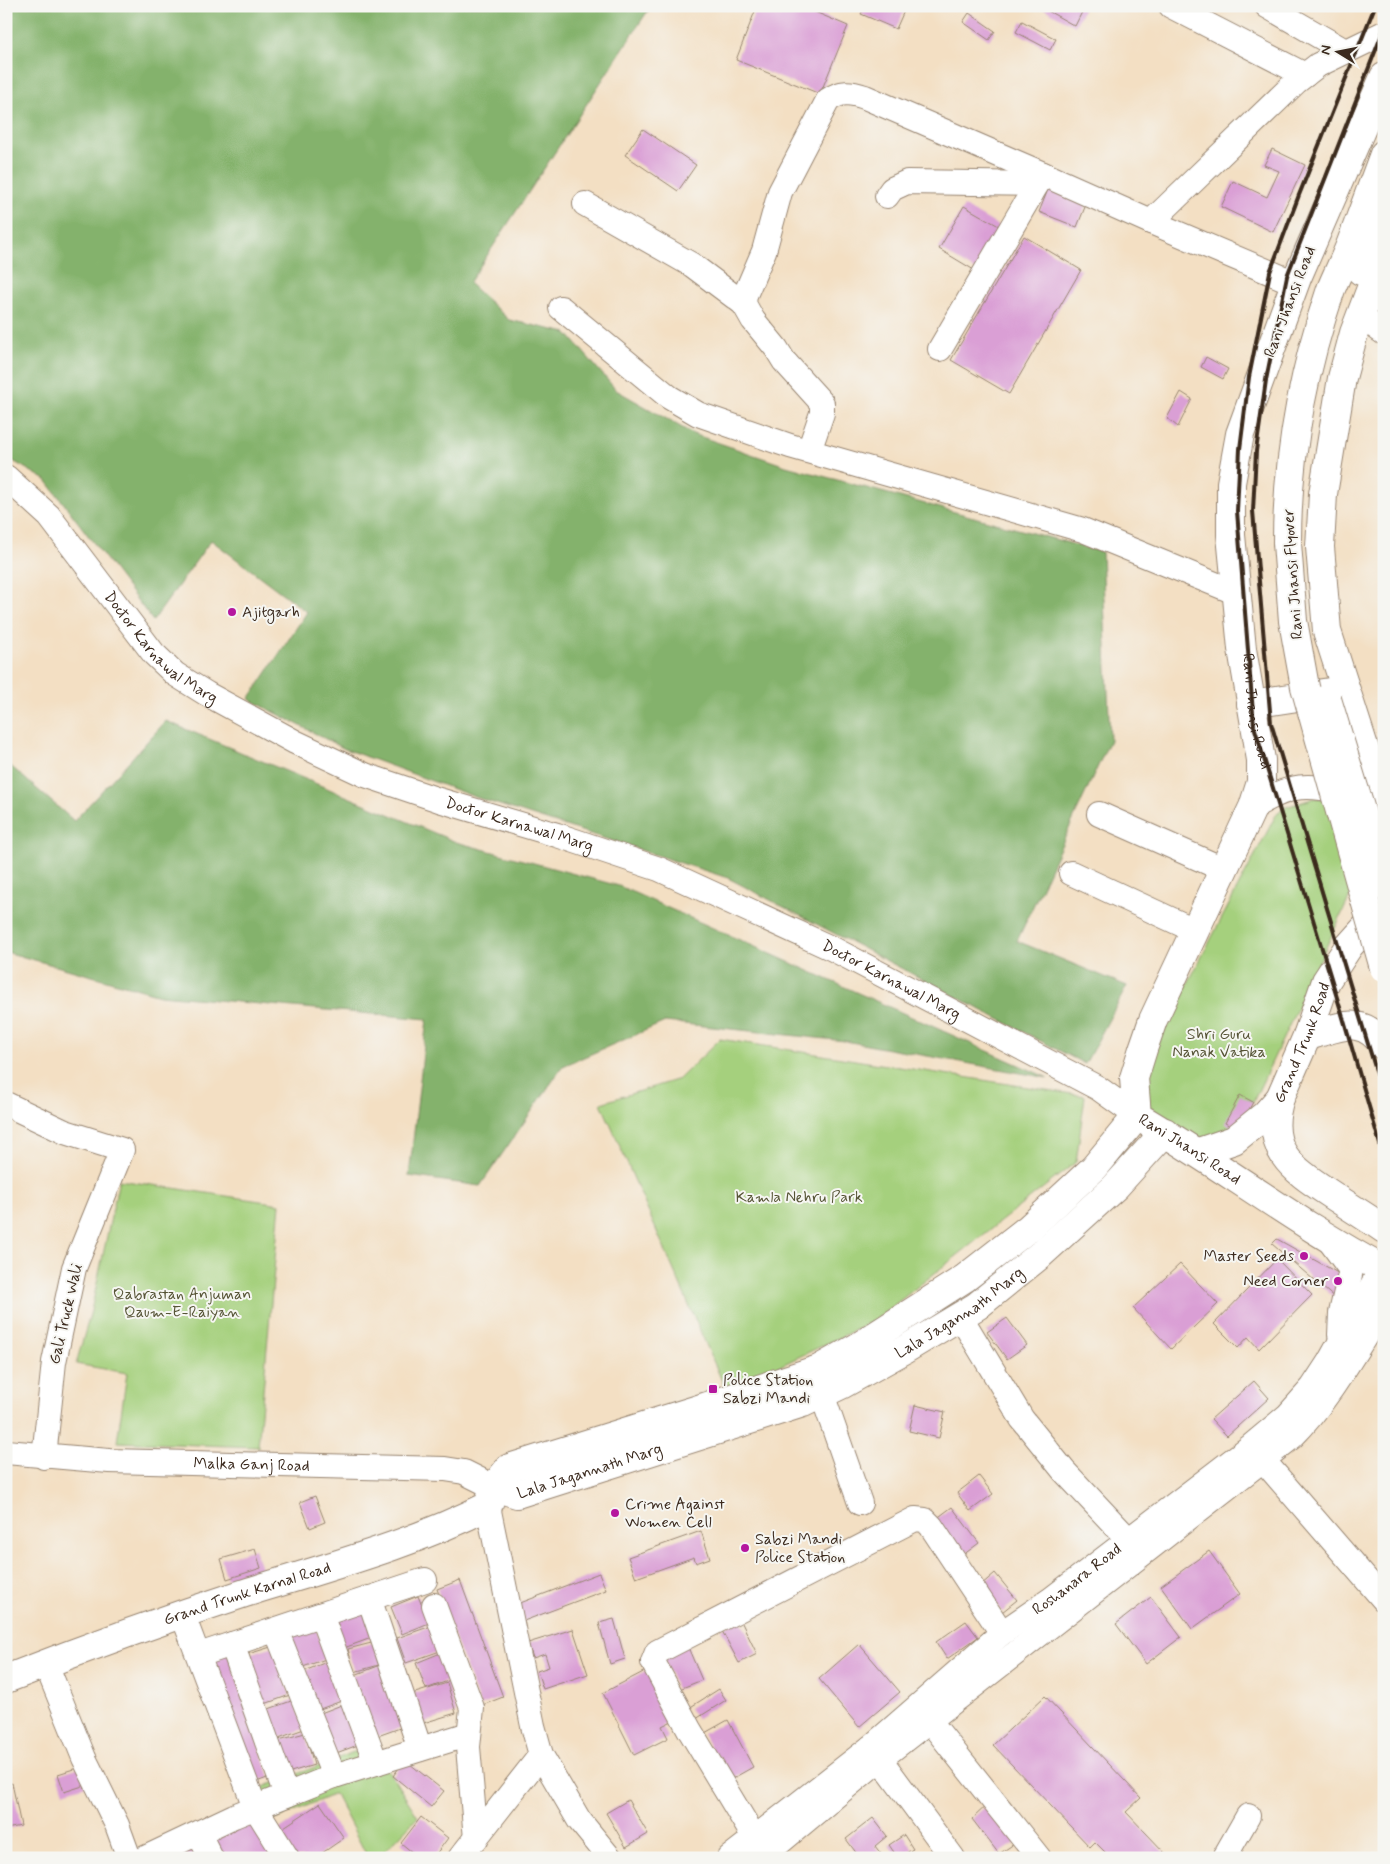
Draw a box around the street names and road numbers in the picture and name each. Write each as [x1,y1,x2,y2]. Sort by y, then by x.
street label: Rani Jhansi Road [1259,243,1321,361]
street label: Rani Jhansi Flyover [1278,508,1308,640]
street label: Doctor Karnawal Marg [99,587,221,709]
street label: Rani Jhansi Road [1238,652,1277,772]
street label: Doctor Karnawal Marg [443,792,596,858]
street label: Doctor Karnawal Marg [819,935,964,1026]
street label: Grand Trunk Road [1269,980,1335,1106]
street label: Rani Jhansi Road [1135,1109,1245,1189]
street label: Gali Truck Wali [44,1262,88,1366]
street label: Lala Jagannath Marg [891,1262,1028,1363]
street label: Lala Jagannath Marg [514,1438,665,1504]
street label: Malka Ganj Road [193,1453,310,1476]
street label: Roshanara Road [1028,1539,1126,1620]
street label: Grand Trunk Karnal Road [161,1557,333,1630]

